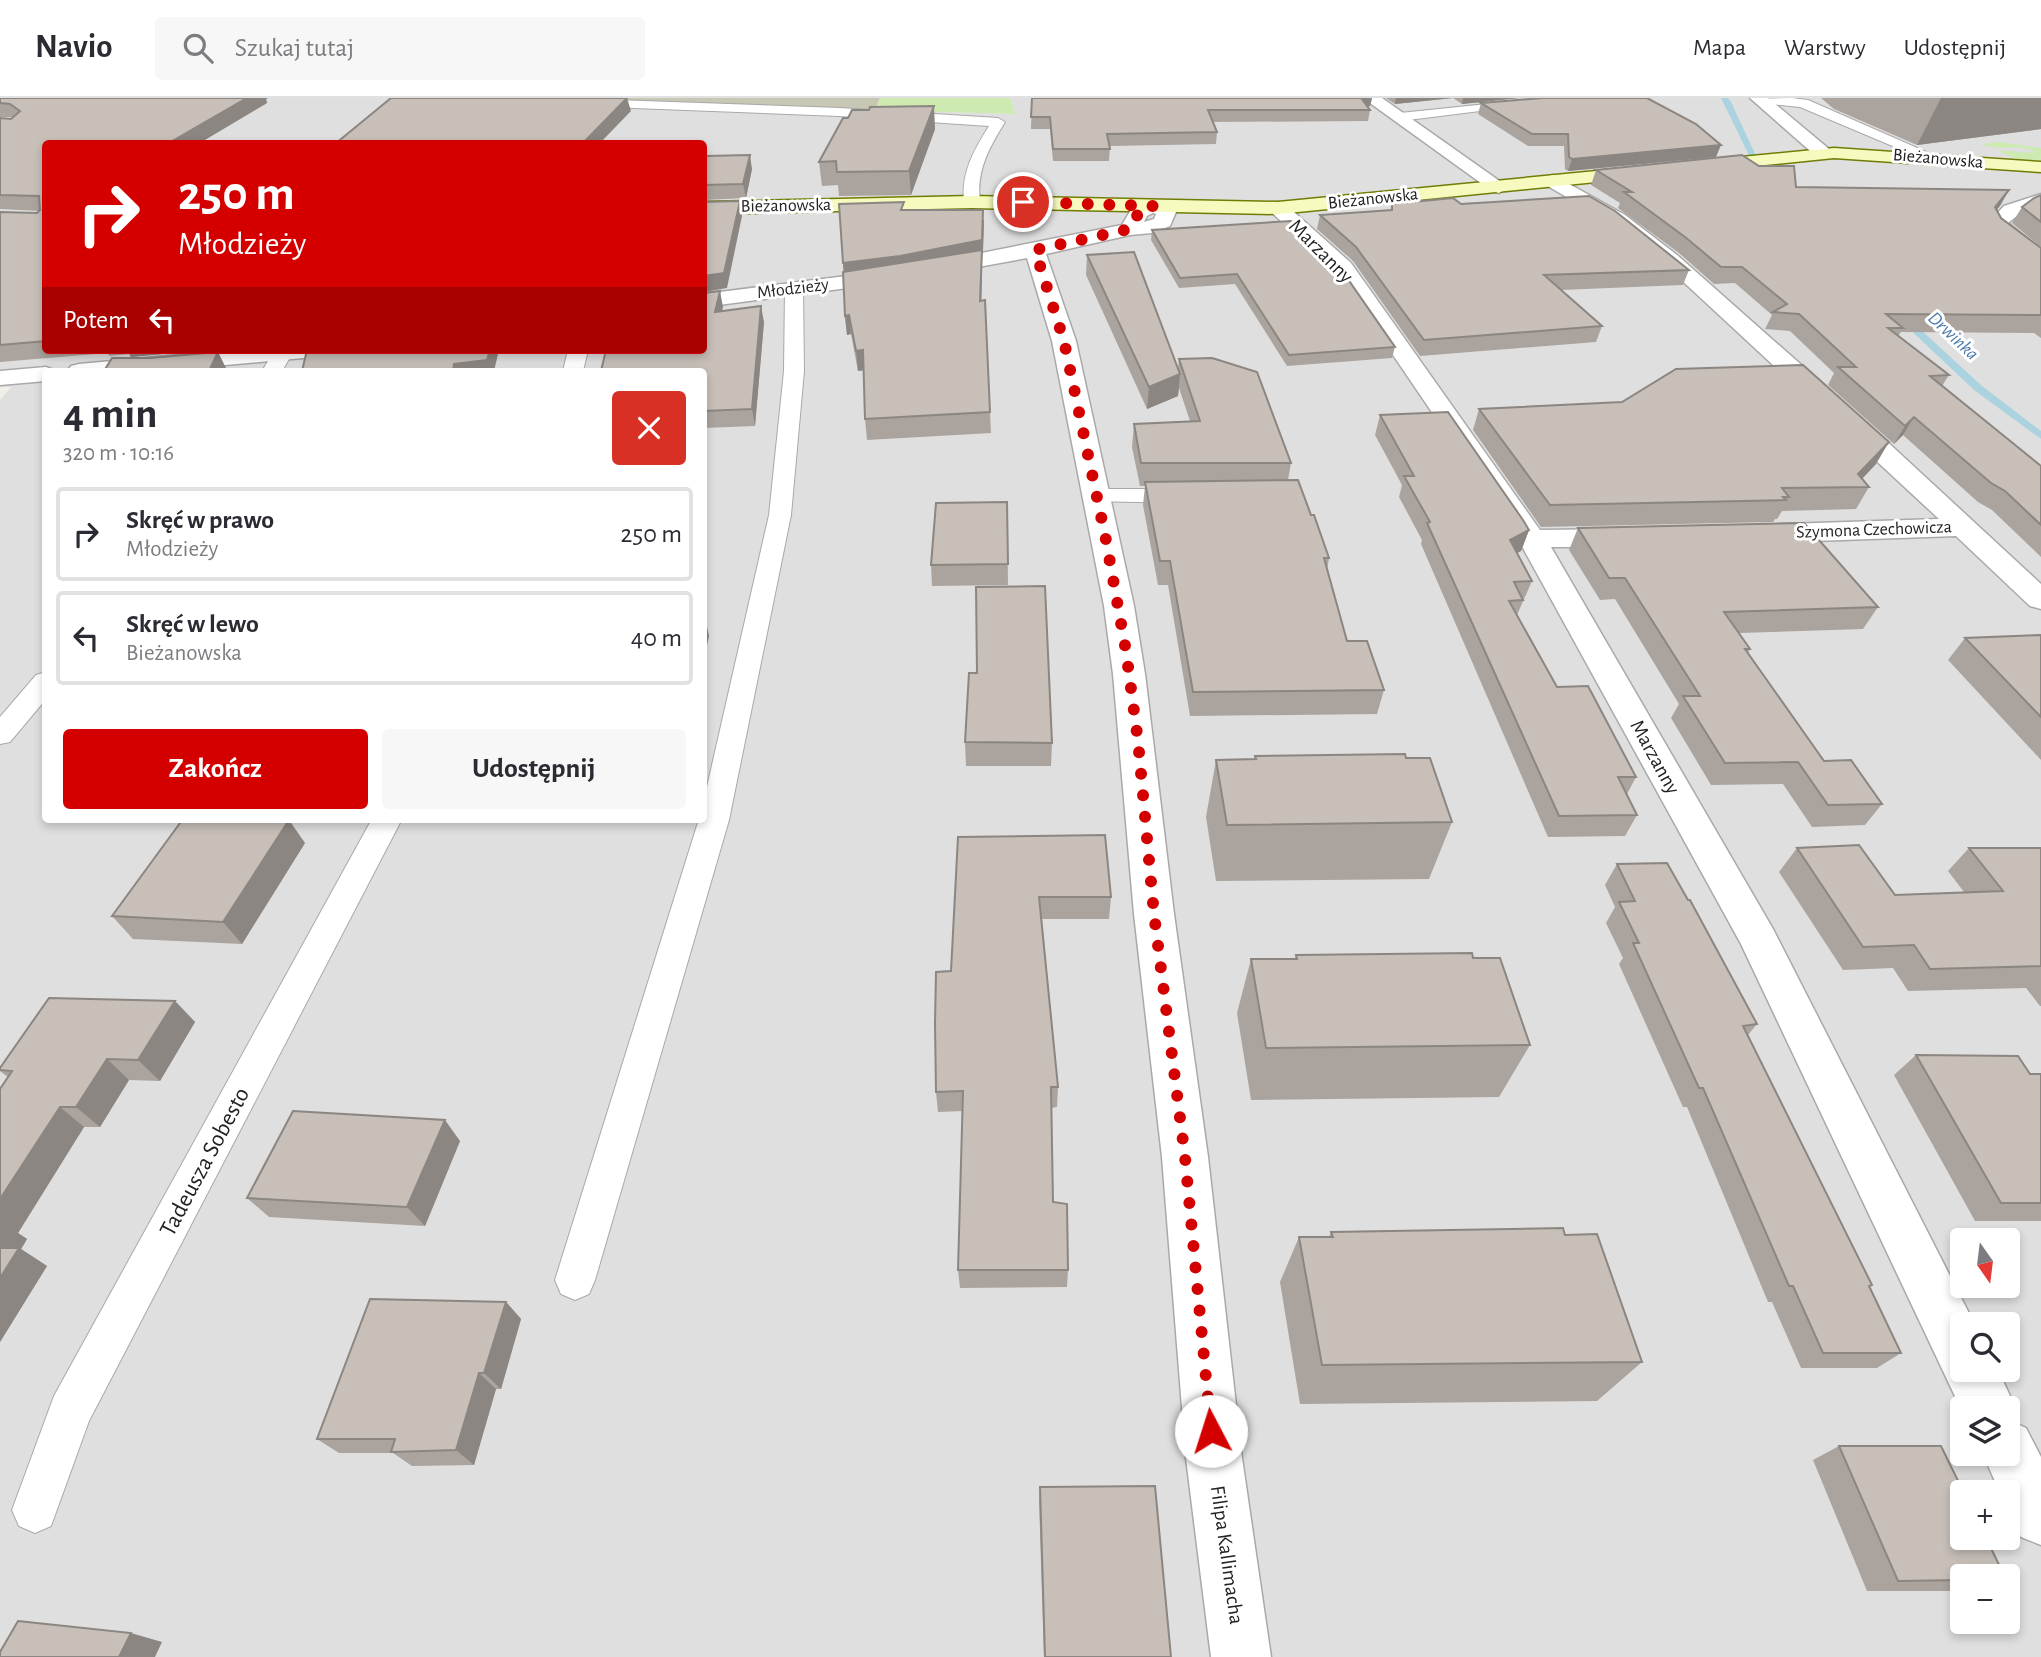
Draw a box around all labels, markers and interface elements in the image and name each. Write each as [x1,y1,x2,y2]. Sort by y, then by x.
search box [155,17,645,80]
icon: search [179,29,217,67]
text: Navio [35,31,113,64]
text: Szukaj tutaj [235,35,354,61]
text: Mapa [1693,36,1746,60]
text: Warstwy [1784,36,1866,60]
text: Udostępnij [1904,36,2006,60]
street label: Bieżanowska [1892,146,1984,172]
icon: right [63,168,154,259]
text: 250 m [178,170,295,219]
pin [993,172,1053,232]
icon: arrive [1004,183,1042,221]
street label: Bieżanowska [1327,185,1419,213]
street label: Bieżanowska [740,196,832,216]
street label: Marzanny [1285,215,1357,287]
text: Młodzieży [178,228,306,260]
street label: Młodzieży [756,276,830,302]
icon: left [143,301,181,339]
text: Potem [63,307,129,333]
water label: Drwinka [1924,308,1982,364]
button: close [612,391,686,465]
text: 4 min [63,393,158,435]
text: 320 m · 10:16 [63,442,174,465]
text: Skręć w prawo [126,507,274,533]
icon: right [67,515,105,553]
street label: Szymona Czechowicza [1796,518,1952,542]
text: 250 m [620,521,682,547]
text: Młodzieży [126,538,218,561]
text: Skręć w lewo [126,611,259,637]
icon: left [67,619,105,657]
text: 40 m [631,625,682,651]
text: Bieżanowska [126,642,242,665]
street label: Marzanny [1626,717,1684,797]
button: Zakończ [63,729,368,809]
button: Udostępnij [382,729,686,809]
street label: Tadeusza Sobesto [156,1084,254,1240]
north arrow [1950,1228,2020,1298]
map controls [1950,1228,2020,1634]
button: search [1950,1312,2020,1382]
position arrow [1174,1394,1248,1468]
button: layers [1950,1396,2020,1466]
button: + [1950,1480,2020,1550]
street label: Filipa Kallimacha [1207,1484,1247,1626]
button: − [1950,1564,2020,1634]

